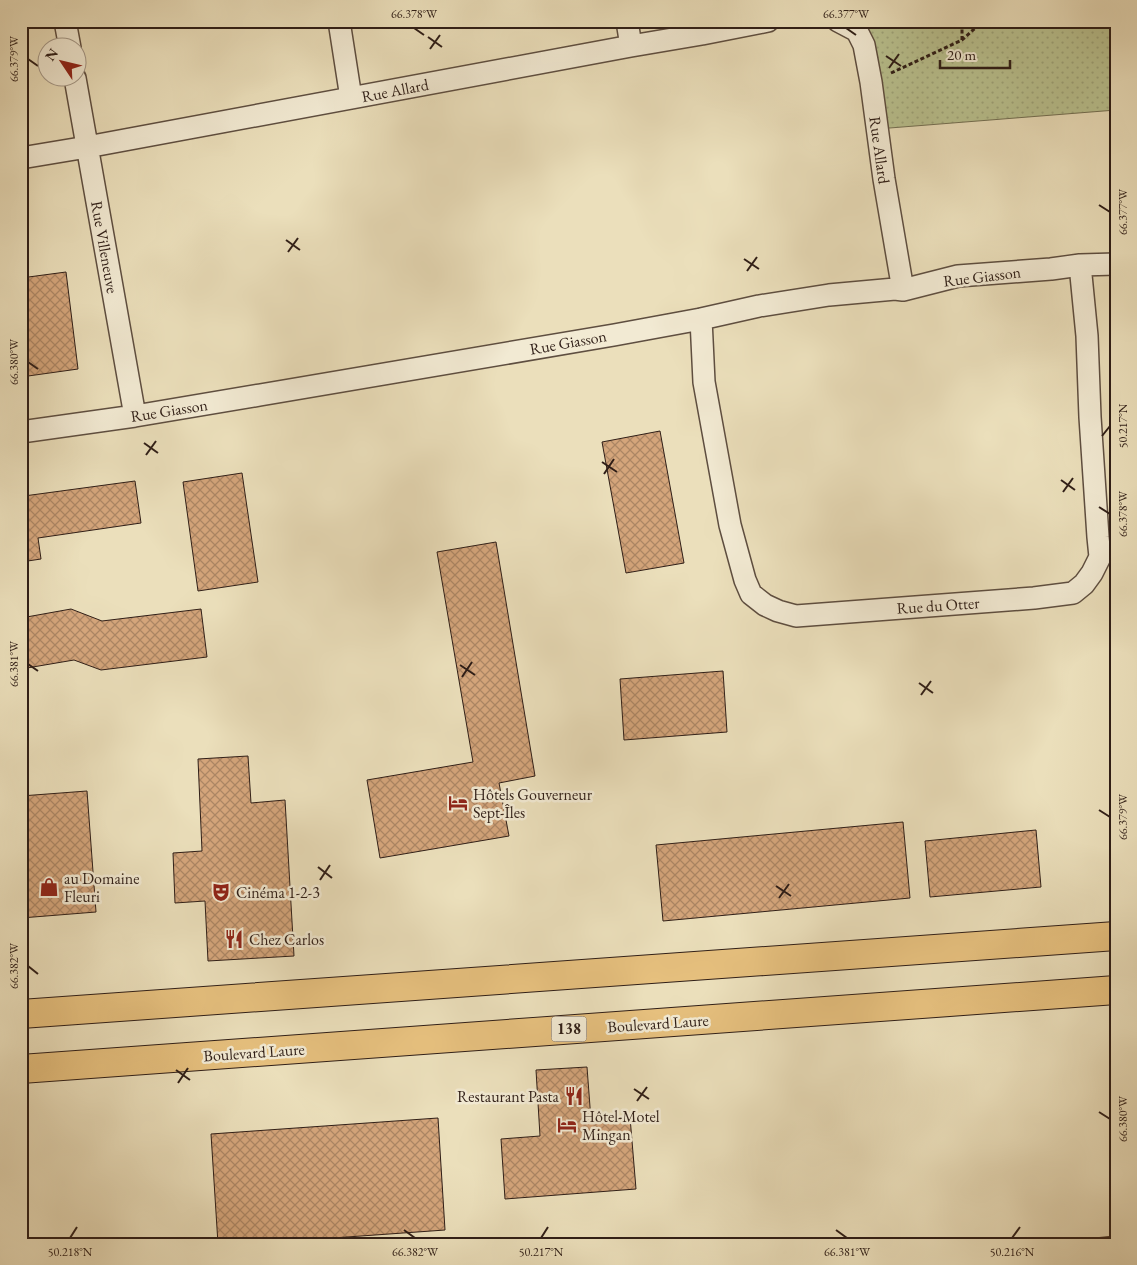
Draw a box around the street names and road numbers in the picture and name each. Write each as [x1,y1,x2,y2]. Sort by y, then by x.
street label: Rue Allard [360,74,431,107]
street label: Rue Allard [864,115,895,186]
street label: Rue Villeneuve [86,199,123,295]
street label: Rue Giasson [942,261,1023,292]
street label: Rue Giasson [528,325,609,360]
street label: Rue Giasson [129,394,210,427]
street label: Rue du Otter [896,592,981,619]
street label: Boulevard Laure [607,1009,709,1038]
road number: 138 [552,1016,586,1042]
street label: Boulevard Laure [203,1038,305,1067]

